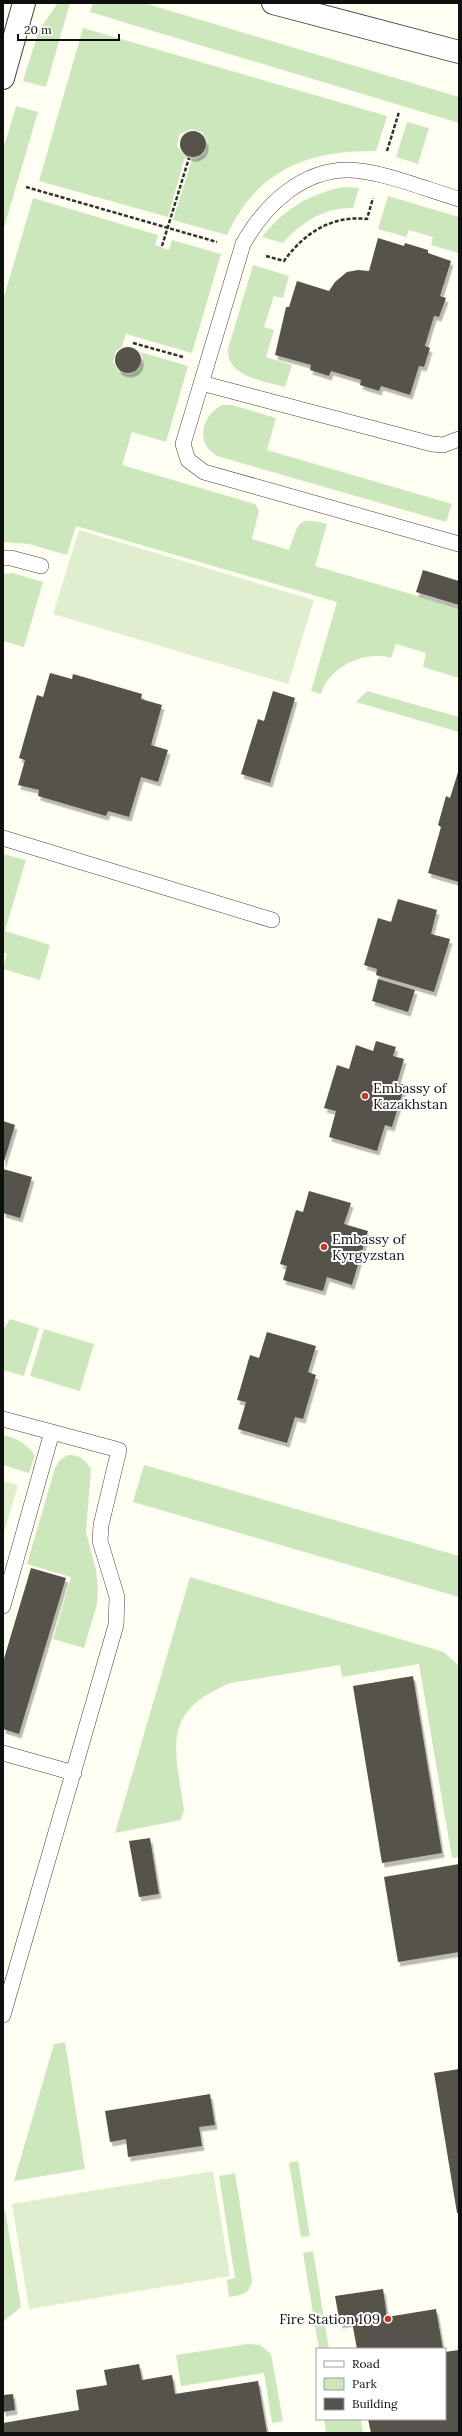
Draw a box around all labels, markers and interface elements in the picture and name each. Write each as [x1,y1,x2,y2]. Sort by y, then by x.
scale bar [18,16,119,42]
text: 20 m [24,22,52,37]
place label: Embassy of Kazakhstan [373,1079,448,1113]
marker: Embassy of Kazakhstan [360,1091,370,1101]
place label: Embassy of Kyrgyzstan [332,1230,407,1264]
marker: Embassy of Kyrgyzstan [319,1242,329,1252]
place label: Fire Station 109 [279,2310,380,2328]
marker: Fire Station 109 [383,2314,393,2324]
legend [316,2348,446,2420]
text: Road [352,2356,380,2371]
text: Park [352,2376,378,2391]
text: Building [352,2396,398,2411]

